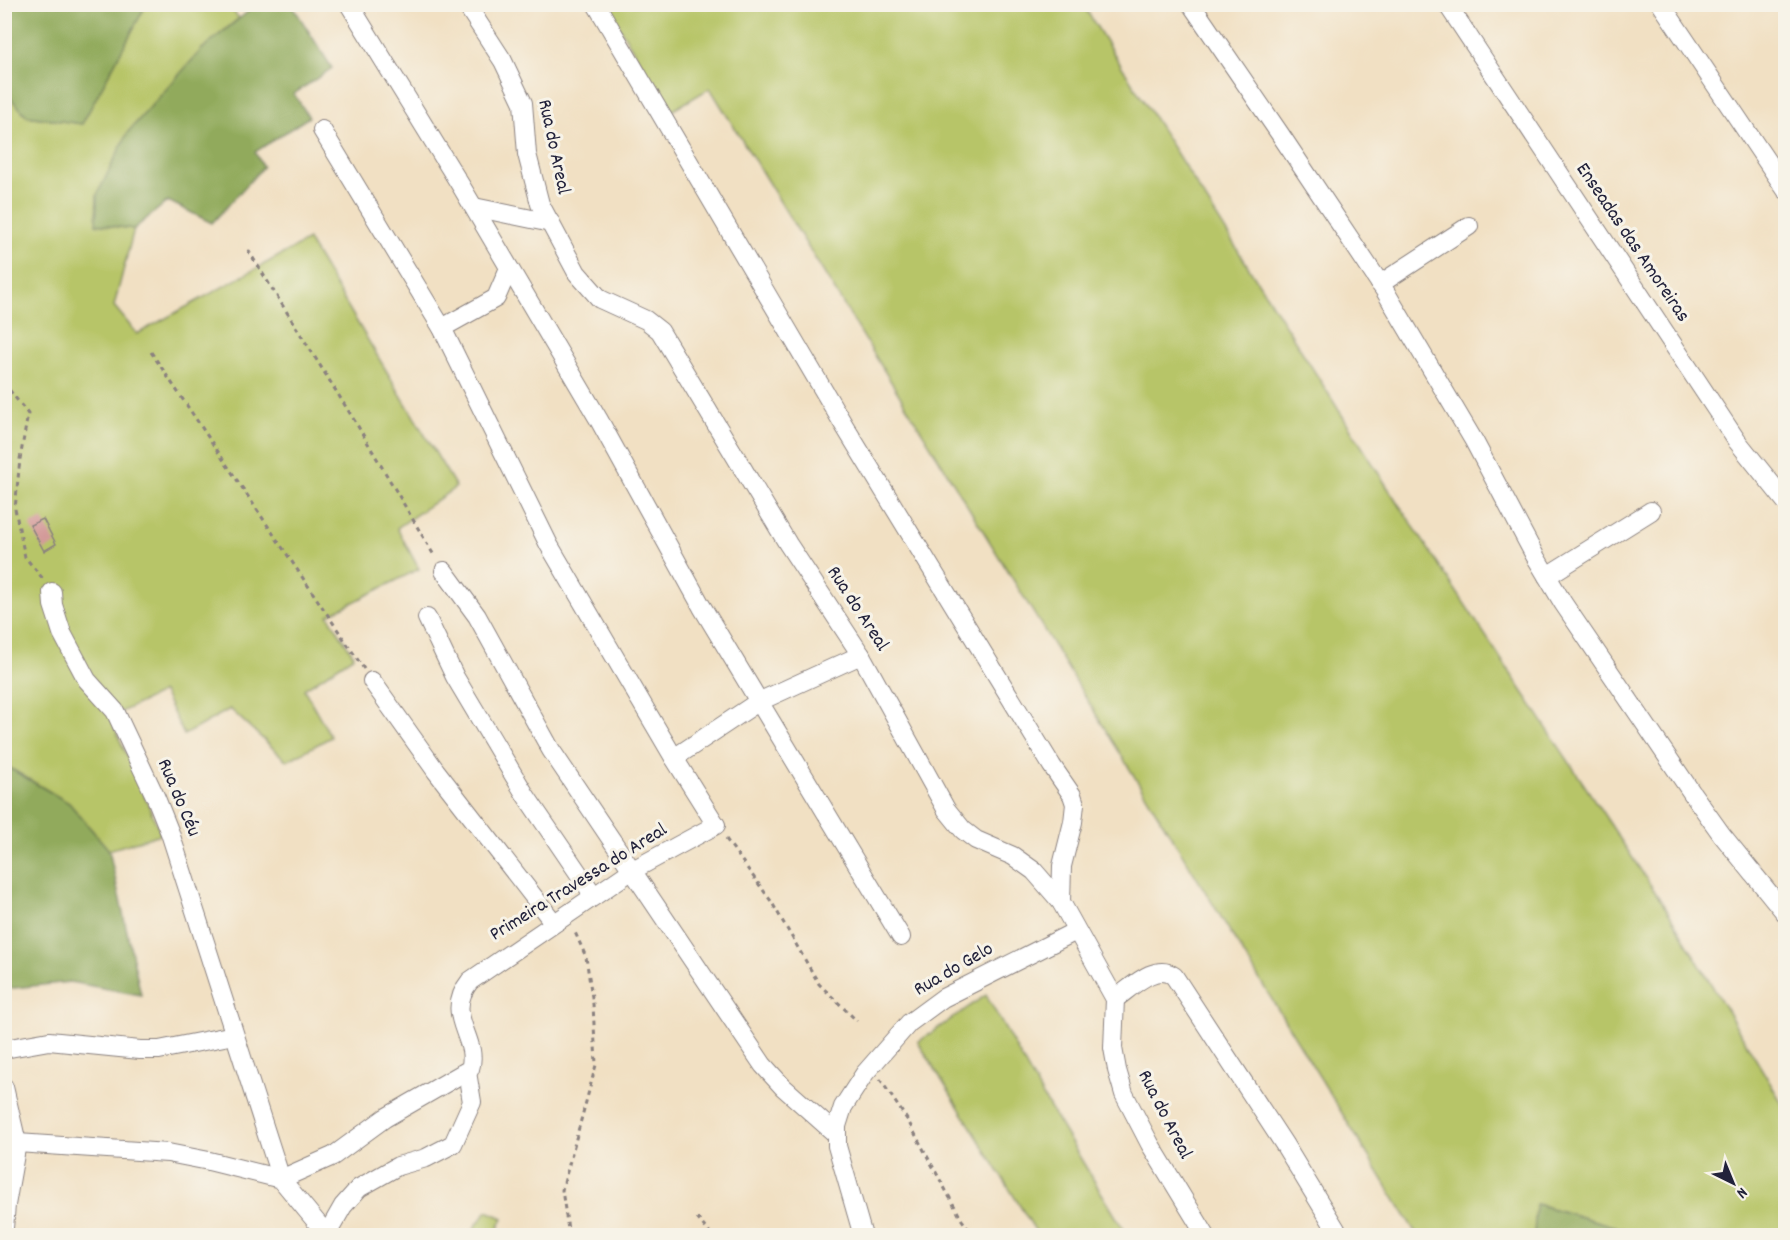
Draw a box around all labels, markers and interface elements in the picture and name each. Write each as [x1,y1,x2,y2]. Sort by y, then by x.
street label: Rua do Areal [529,97,577,197]
street label: Enseadas das Amoreiras [1568,158,1696,328]
street label: Rua do Areal [819,561,895,657]
street label: Rua do Céu [149,755,207,841]
street label: Primeira Travessa do Areal [485,817,673,949]
street label: Rua do Gelo [909,936,999,1004]
street label: Rua do Areal [1130,1066,1198,1165]
north arrow [1703,1153,1763,1213]
text: N [1731,1181,1752,1203]

